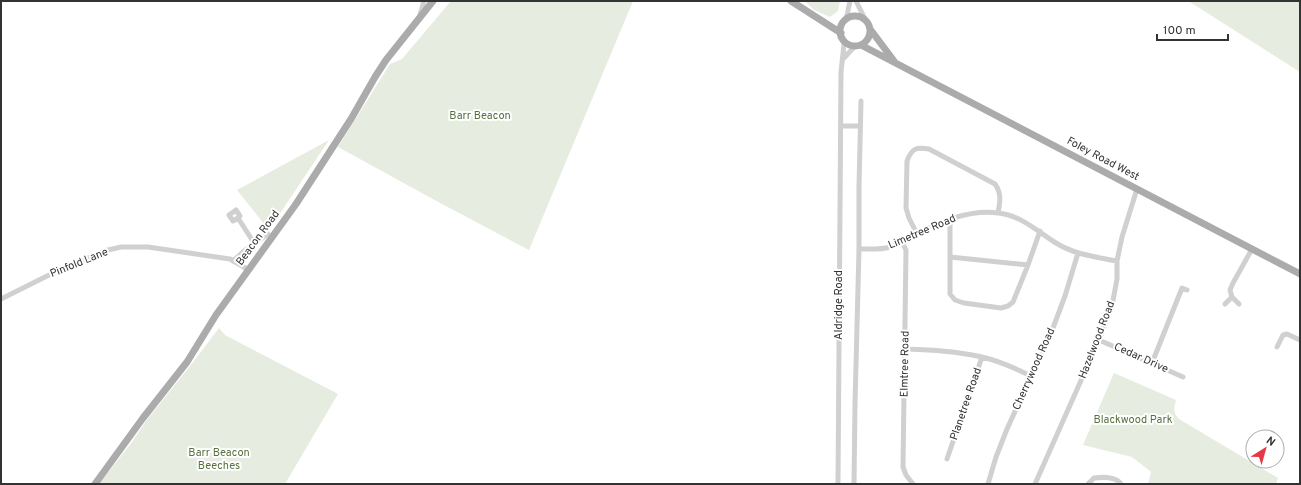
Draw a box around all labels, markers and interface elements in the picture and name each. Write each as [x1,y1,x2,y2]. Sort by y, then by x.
scale bar [1157,16,1228,42]
text: 100 m [1163,23,1196,39]
park label: Barr Beacon [449,109,511,123]
street label: Foley Road West [1064,134,1142,184]
street label: Beacon Road [233,208,283,268]
street label: Limetree Road [886,211,958,253]
street label: Pinfold Lane [48,245,110,281]
street label: Aldridge Road [832,270,846,340]
street label: Hazelwood Road [1076,299,1118,381]
street label: Cherrywood Road [1010,326,1058,412]
street label: Elmtree Road [897,331,913,397]
street label: Cedar Drive [1112,340,1171,376]
street label: Planetree Road [947,366,985,442]
park label: Blackwood Park [1093,413,1173,427]
north arrow [1245,429,1285,469]
text: N [1263,434,1278,450]
park label: Barr Beacon Beeches [188,446,250,473]

